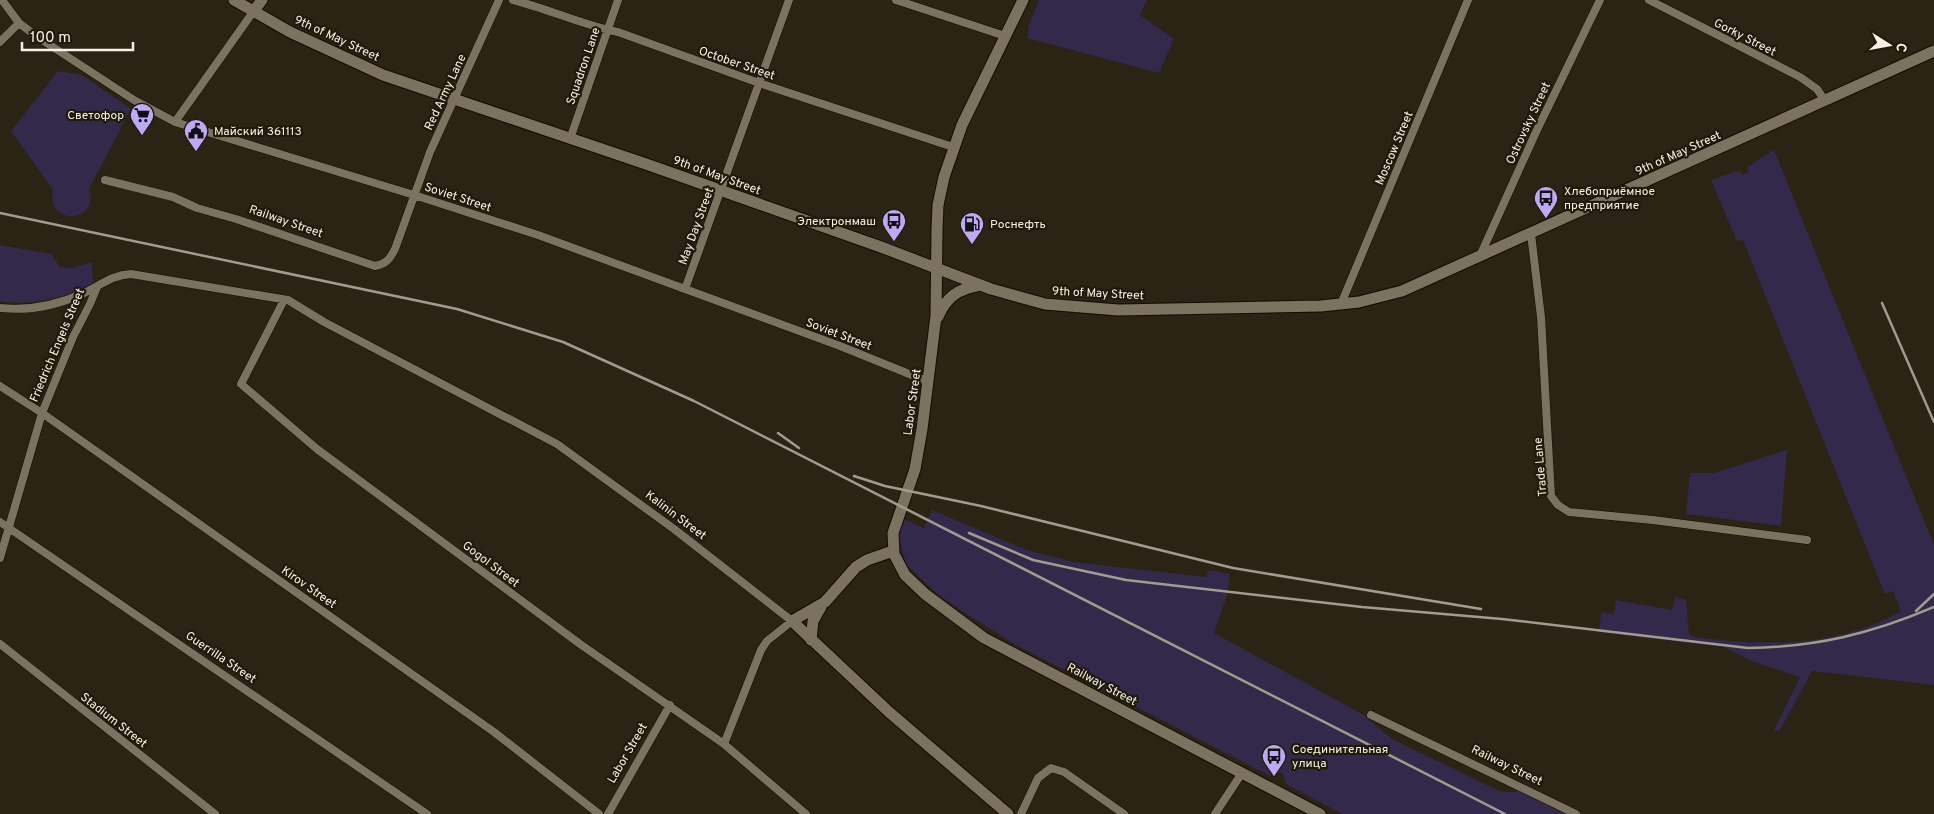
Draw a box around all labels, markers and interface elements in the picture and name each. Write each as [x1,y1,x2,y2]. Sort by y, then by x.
street label: 9th of May Street [291,12,382,66]
street label: Gorky Street [1711,15,1778,60]
scale bar [22,20,134,52]
north arrow [1864,20,1914,70]
street label: Squadron Lane [563,25,605,107]
text: 100 m [30,29,71,48]
text: С [1891,41,1909,53]
street label: October Street [696,43,777,84]
street label: Red Army Lane [421,52,471,133]
street label: Ostrovsky Street [1503,80,1555,167]
supermarket icon: Светофор [129,102,155,136]
place label: Светофор [67,108,124,124]
street label: Moscow Street [1372,109,1418,188]
public building icon: Майский 361113 [183,118,209,152]
place label: Майский 361113 [214,124,302,140]
street label: 9th of May Street [1633,128,1724,180]
street label: 9th of May Street [671,153,763,199]
street label: Soviet Street [422,180,493,216]
place label: Хлебоприёмное предприятие [1564,184,1655,214]
street label: May Day Street [676,185,718,267]
bus stop icon: Хлебоприёмное предприятие [1533,185,1559,219]
street label: Railway Street [247,202,325,242]
bus stop icon: Электронмаш [881,208,907,242]
fuel station icon: Роснефть [959,211,985,245]
place label: Электронмаш [797,214,876,230]
place label: Роснефть [990,217,1046,233]
street label: 9th of May Street [1051,284,1144,304]
street label: Friedrich Engels Street [27,286,89,405]
street label: Soviet Street [803,315,874,355]
street label: Labor Street [900,368,926,436]
street label: Trade Lane [1530,437,1552,497]
street label: Kalinin Street [642,488,709,544]
street label: Gogol Street [459,538,522,592]
street label: Kirov Street [278,563,339,613]
street label: Guerrilla Street [182,628,259,687]
street label: Railway Street [1064,660,1139,710]
street label: Stadium Street [77,690,150,752]
street label: Labor Street [604,720,652,787]
place label: Соединительная улица [1292,742,1388,772]
street label: Railway Street [1468,742,1545,790]
bus stop icon: Соединительная улица [1261,743,1287,777]

